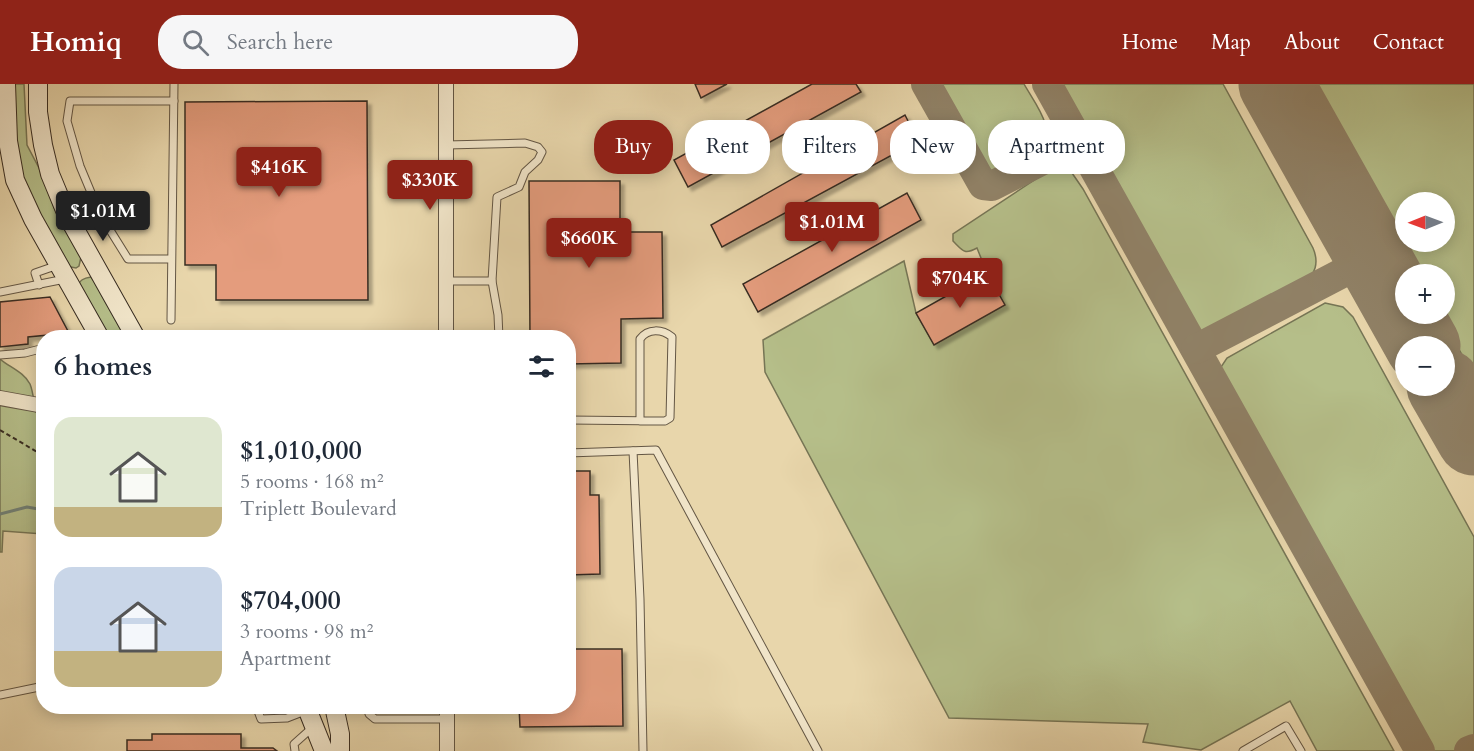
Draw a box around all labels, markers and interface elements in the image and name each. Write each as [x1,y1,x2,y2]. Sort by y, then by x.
search box [158,15,578,69]
text: Homiq [30,23,122,61]
icon: search [179,26,212,59]
text: Search here [227,27,333,57]
text: Home [1122,28,1178,57]
text: Map [1211,28,1251,57]
text: About [1284,28,1340,57]
text: Contact [1373,28,1444,57]
chip: Buy [594,120,673,174]
chip: Rent [685,120,770,174]
chip: Filters [782,120,878,174]
chip: New [890,120,976,174]
chip: Apartment [988,120,1125,174]
pin: $416K [237,147,321,198]
text: $416K [250,153,308,180]
pin: $330K [388,160,472,211]
text: $330K [401,166,459,193]
pin: $1.01M [54,191,152,242]
north arrow [1395,192,1455,252]
map controls [1395,192,1455,396]
text: $1.01M [70,197,136,224]
pin: $1.01M [783,202,881,253]
text: $1.01M [799,208,865,235]
pin: $660K [547,218,631,269]
text: $660K [560,224,618,251]
pin: $704K [918,258,1002,309]
text: $704K [931,264,989,291]
button: + [1395,264,1455,324]
button: − [1395,336,1455,396]
text: 6 homes [54,349,152,384]
icon: filters [525,350,558,383]
text: $1,010,000 [240,433,362,468]
icon: home [102,441,174,513]
text: 5 rooms · 168 m² [240,468,384,495]
text: Triplett Boulevard [240,495,397,522]
text: $704,000 [240,583,341,618]
icon: home [102,591,174,663]
text: 3 rooms · 98 m² [240,618,373,645]
text: Apartment [240,645,331,672]

